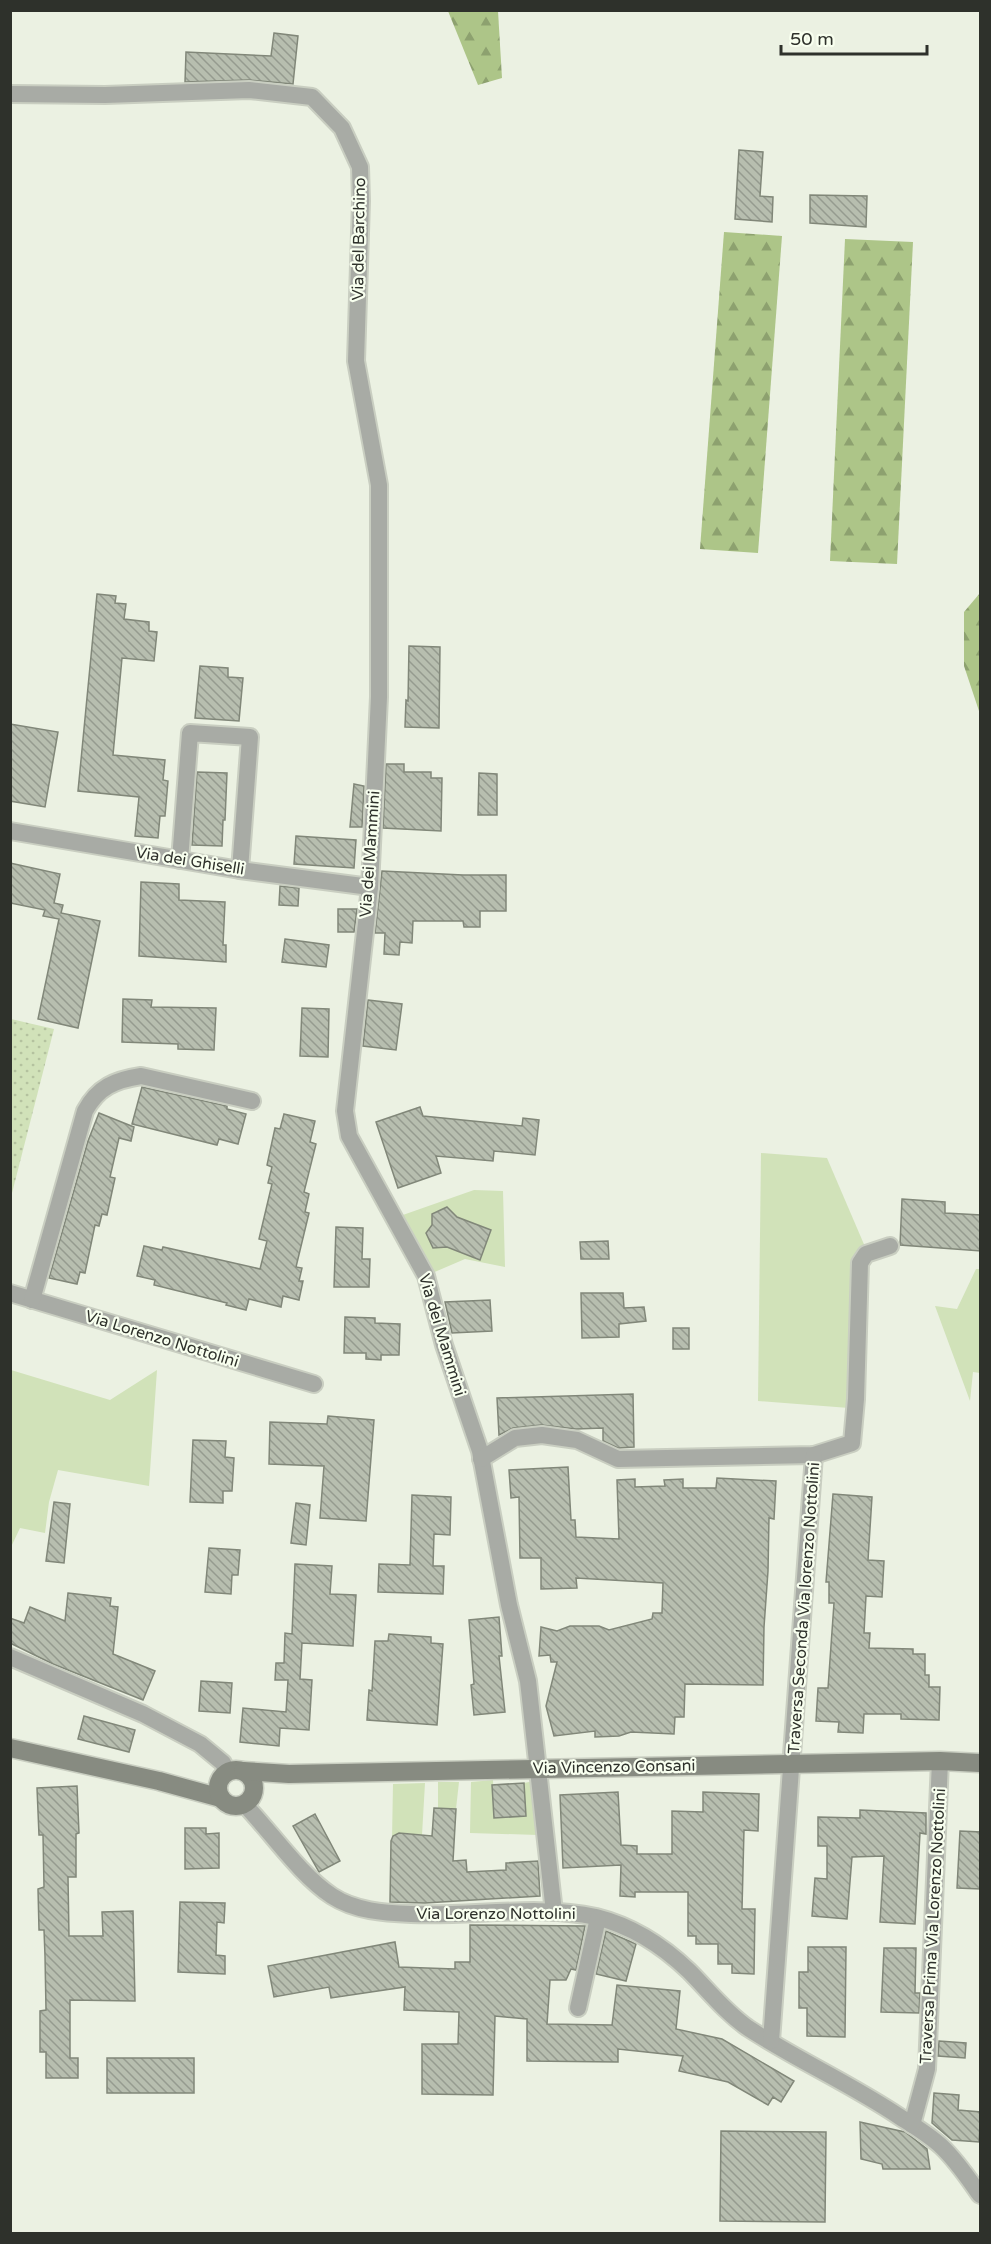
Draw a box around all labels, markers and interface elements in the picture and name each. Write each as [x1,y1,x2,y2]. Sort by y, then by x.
scale bar [781,18,926,56]
text: 50 m [790,28,834,50]
street label: Via del Barchino [348,177,370,301]
street label: Via dei Mammini [356,790,384,918]
street label: Via dei Ghiselli [134,843,246,879]
street label: Via dei Mammini [414,1271,470,1399]
street label: Via Lorenzo Nottolini [83,1306,241,1372]
street label: Traversa Seconda Via lorenzo Nottolini [784,1461,824,1755]
street label: Via Vincenzo Consani [533,1756,695,1778]
street label: Traversa Prima Via Lorenzo Nottolini [916,1788,950,2064]
street label: Via Lorenzo Nottolini [416,1904,576,1924]

